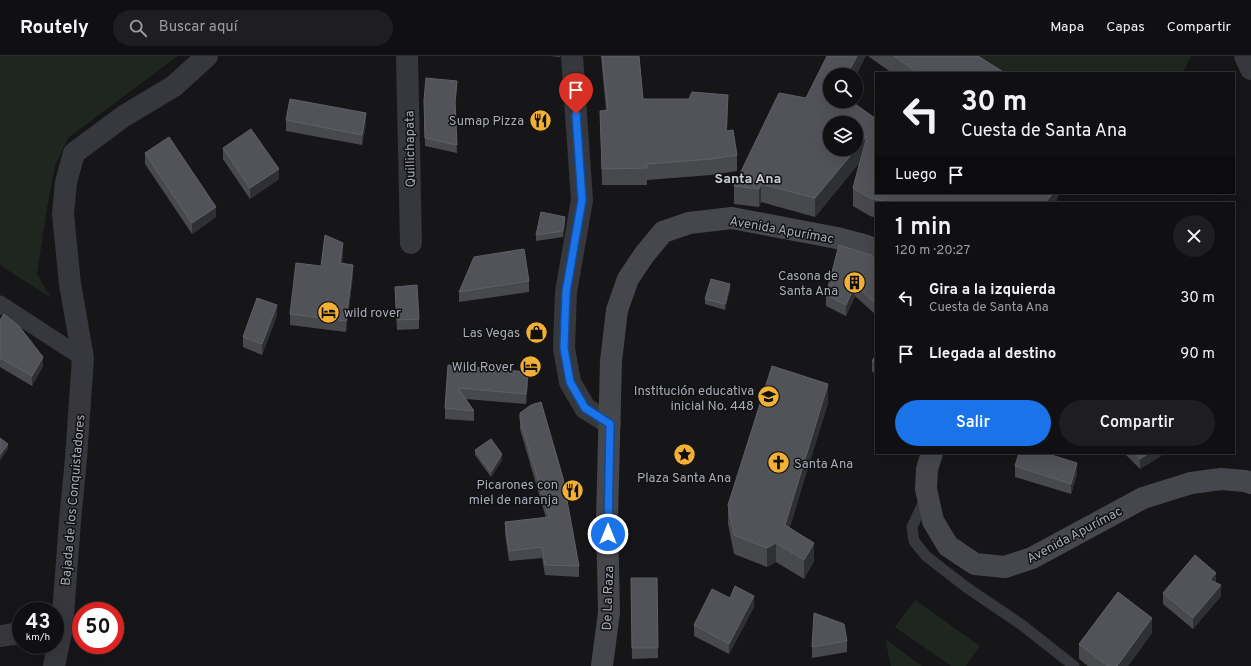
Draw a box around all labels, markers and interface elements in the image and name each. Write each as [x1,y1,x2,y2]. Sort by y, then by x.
search box [113,10,393,46]
text: Routely [20,16,89,40]
icon: search [127,17,149,39]
text: Buscar aquí [159,18,238,37]
text: Mapa [1050,19,1084,36]
text: Capas [1106,19,1145,36]
text: Compartir [1167,19,1231,36]
map controls [823,68,863,156]
button: search [823,68,863,108]
pin [559,73,593,114]
icon: arrive [565,79,587,101]
text: 30 m [961,85,1027,121]
icon: left [895,88,947,140]
restaurant icon: Sumap Pizza [527,107,553,133]
street label: Quillichapata [402,110,420,188]
place label: Sumap Pizza [449,114,524,130]
button: layers [823,116,863,156]
text: Cuesta de Santa Ana [961,120,1127,143]
icon: arrive [945,164,967,186]
text: Luego [895,166,937,185]
district label: Santa Ana [715,171,781,188]
text: 1 min [895,213,952,243]
street label: Avenida Apurímac [728,214,835,248]
button: close [1173,215,1215,257]
text: 120 m · 20:27 [895,243,970,259]
place label: Casona de Santa Ana [778,269,838,300]
building icon: Casona de Santa Ana [841,269,867,295]
text: Gira a la izquierda [929,281,1056,300]
icon: left [895,287,917,309]
text: 30 m [1180,289,1215,308]
hotel icon: wild rover [315,299,341,325]
text: Cuesta de Santa Ana [929,300,1049,316]
place label: wild rover [344,306,401,322]
shop icon: Las Vegas [523,319,549,345]
place label: Las Vegas [462,326,520,342]
icon: arrive [895,343,917,365]
text: Llegada al destino [929,345,1056,364]
text: 90 m [1180,345,1215,364]
hotel icon: Wild Rover [517,353,543,379]
place label: Wild Rover [452,360,514,376]
place label: Institución educativa inicial No. 448 [634,384,754,415]
school or university icon: Institución educativa inicial No. 448 [756,384,782,410]
button: Salir [895,400,1051,446]
button: Compartir [1059,400,1215,446]
street label: Bajada de los Conquistadores [59,414,89,586]
place icon: Plaza Santa Ana [671,442,697,468]
church icon: Santa Ana [765,450,791,476]
place label: Santa Ana [794,457,853,473]
place label: Plaza Santa Ana [637,471,731,487]
place label: Picarones con miel de naranja [469,478,558,509]
restaurant icon: Picarones con miel de naranja [560,478,586,504]
street label: Avenida Apurímac [1024,504,1125,568]
position arrow [587,513,629,555]
street label: De La Raza [600,565,618,631]
speed limit sign: 50 [72,602,124,654]
text: 43 [26,610,50,636]
text: km/h [26,631,50,644]

